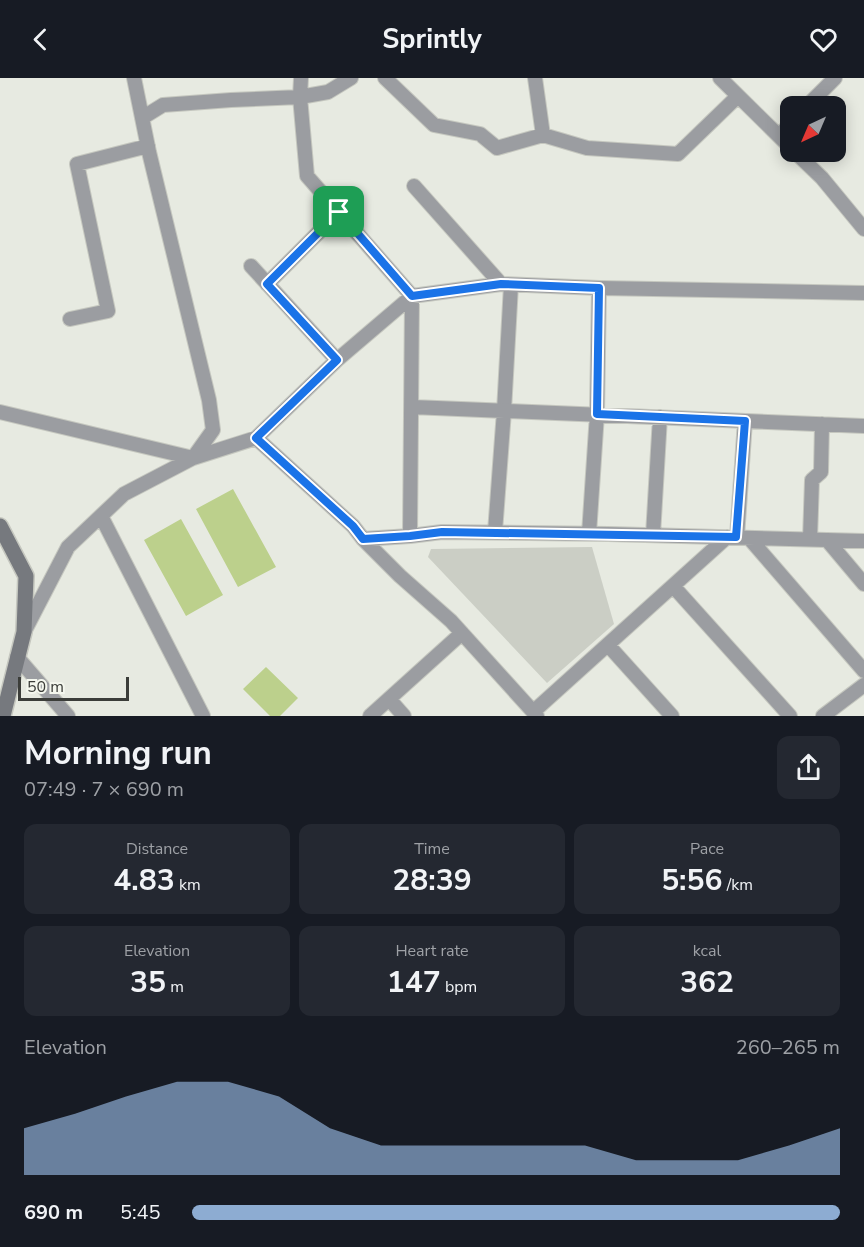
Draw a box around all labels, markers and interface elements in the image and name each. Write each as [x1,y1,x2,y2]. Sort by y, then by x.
text: Sprintly [382,21,482,58]
icon: back [24,23,57,56]
icon: heart [807,23,840,56]
north arrow [780,96,846,162]
map controls [780,96,846,162]
pin [313,186,364,237]
icon: arrive [322,195,355,228]
scale bar [18,674,129,702]
text: 50 m [27,676,64,698]
text: Morning run [24,731,212,776]
button: share [777,736,840,799]
text: 07:49 · 7 × 690 m [24,776,184,803]
text: Distance [126,838,188,860]
text: Time [414,838,450,860]
text: Pace [690,838,724,860]
text: 4.83 [113,860,175,901]
text: 28:39 [392,860,472,901]
text: 5:56 [661,860,723,901]
text: km [175,874,201,896]
text: /km [723,874,753,896]
text: Elevation [124,940,190,962]
text: Heart rate [395,940,469,962]
text: kcal [693,940,721,962]
text: 35 [130,962,166,1003]
text: 147 [387,962,441,1003]
text: 362 [680,962,734,1003]
text: m [166,976,184,998]
text: bpm [441,976,477,998]
text: Elevation [24,1034,107,1061]
text: 260–265 m [736,1034,840,1061]
text: 690 m [24,1199,83,1226]
text: 5:45 [120,1199,161,1226]

